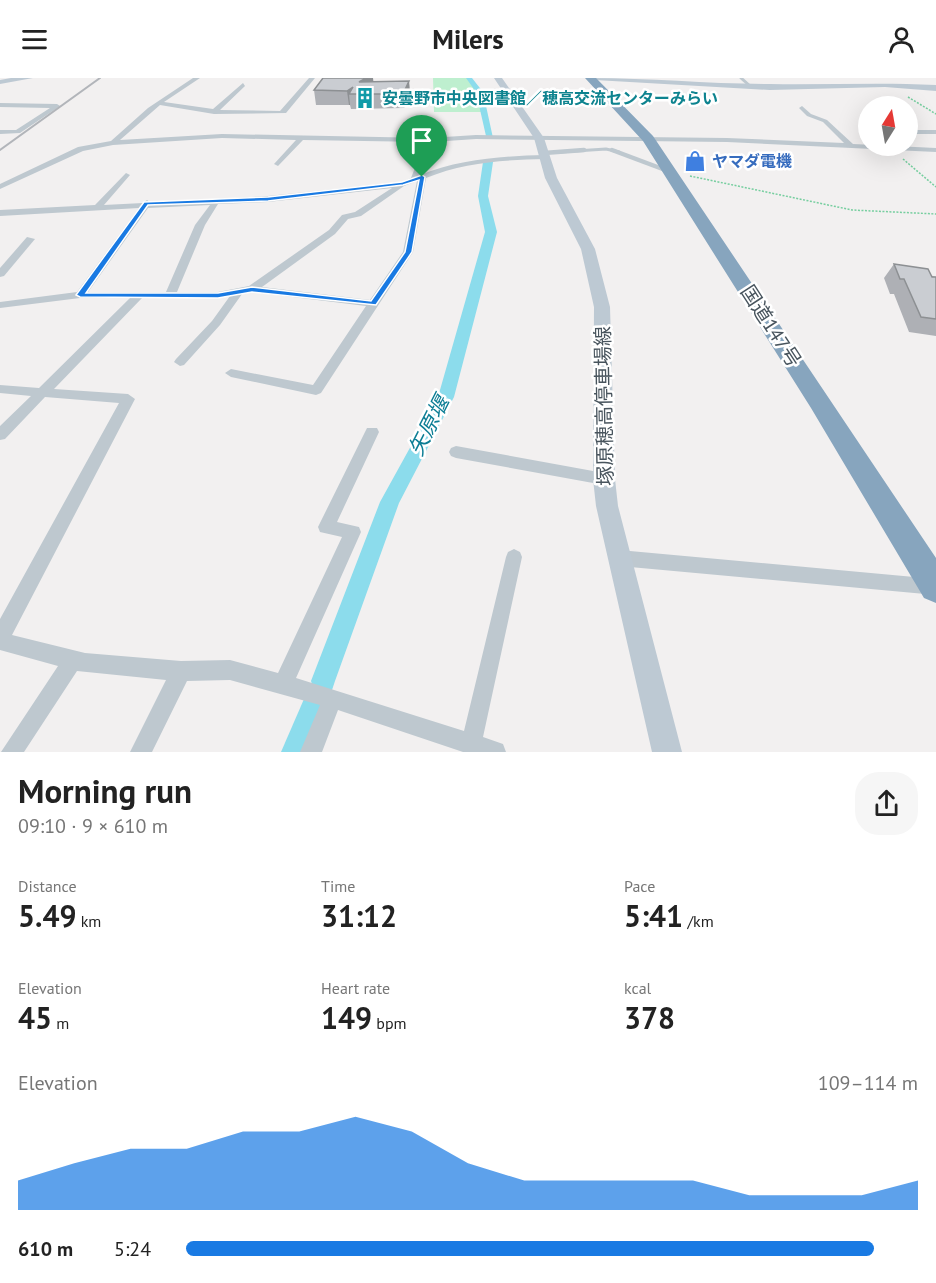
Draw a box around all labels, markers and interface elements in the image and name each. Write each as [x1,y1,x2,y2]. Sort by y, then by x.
text: Milers [432,22,504,56]
icon: menu [18,23,51,56]
icon: person [885,23,918,56]
building icon: 安曇野市中央図書館／穂高交流センターみらい [353,86,377,110]
place label: 安曇野市中央図書館／穂高交流センターみらい [382,88,718,108]
north arrow [858,96,918,156]
map controls [858,96,918,156]
pin [396,115,447,177]
icon: arrive [405,124,438,157]
shop icon: ヤマダ電機 [683,149,707,173]
place label: ヤマダ電機 [712,151,792,171]
street label: 国道147号 [735,280,807,372]
street label: 塚原穂高停車場線 [590,326,618,486]
water label: 矢原堰 [402,388,457,460]
text: Morning run [18,769,192,812]
button: share [855,772,918,835]
text: 09:10 · 9 × 610 m [18,813,168,839]
text: Distance [18,876,77,896]
text: Time [321,876,355,896]
text: Pace [624,876,655,896]
text: 5.49 [18,896,76,935]
text: 31:12 [321,896,397,935]
text: 5:41 [624,896,683,935]
text: km [76,911,101,931]
text: /km [683,911,714,931]
text: Elevation [18,978,82,998]
text: Heart rate [321,978,390,998]
text: kcal [624,978,651,998]
text: 45 [18,998,52,1037]
text: 149 [321,998,372,1037]
text: 378 [624,998,675,1037]
text: m [52,1013,69,1033]
text: bpm [372,1013,407,1033]
text: Elevation [18,1070,98,1096]
text: 109–114 m [818,1070,918,1096]
text: 610 m [18,1236,73,1262]
text: 5:24 [114,1236,151,1262]

